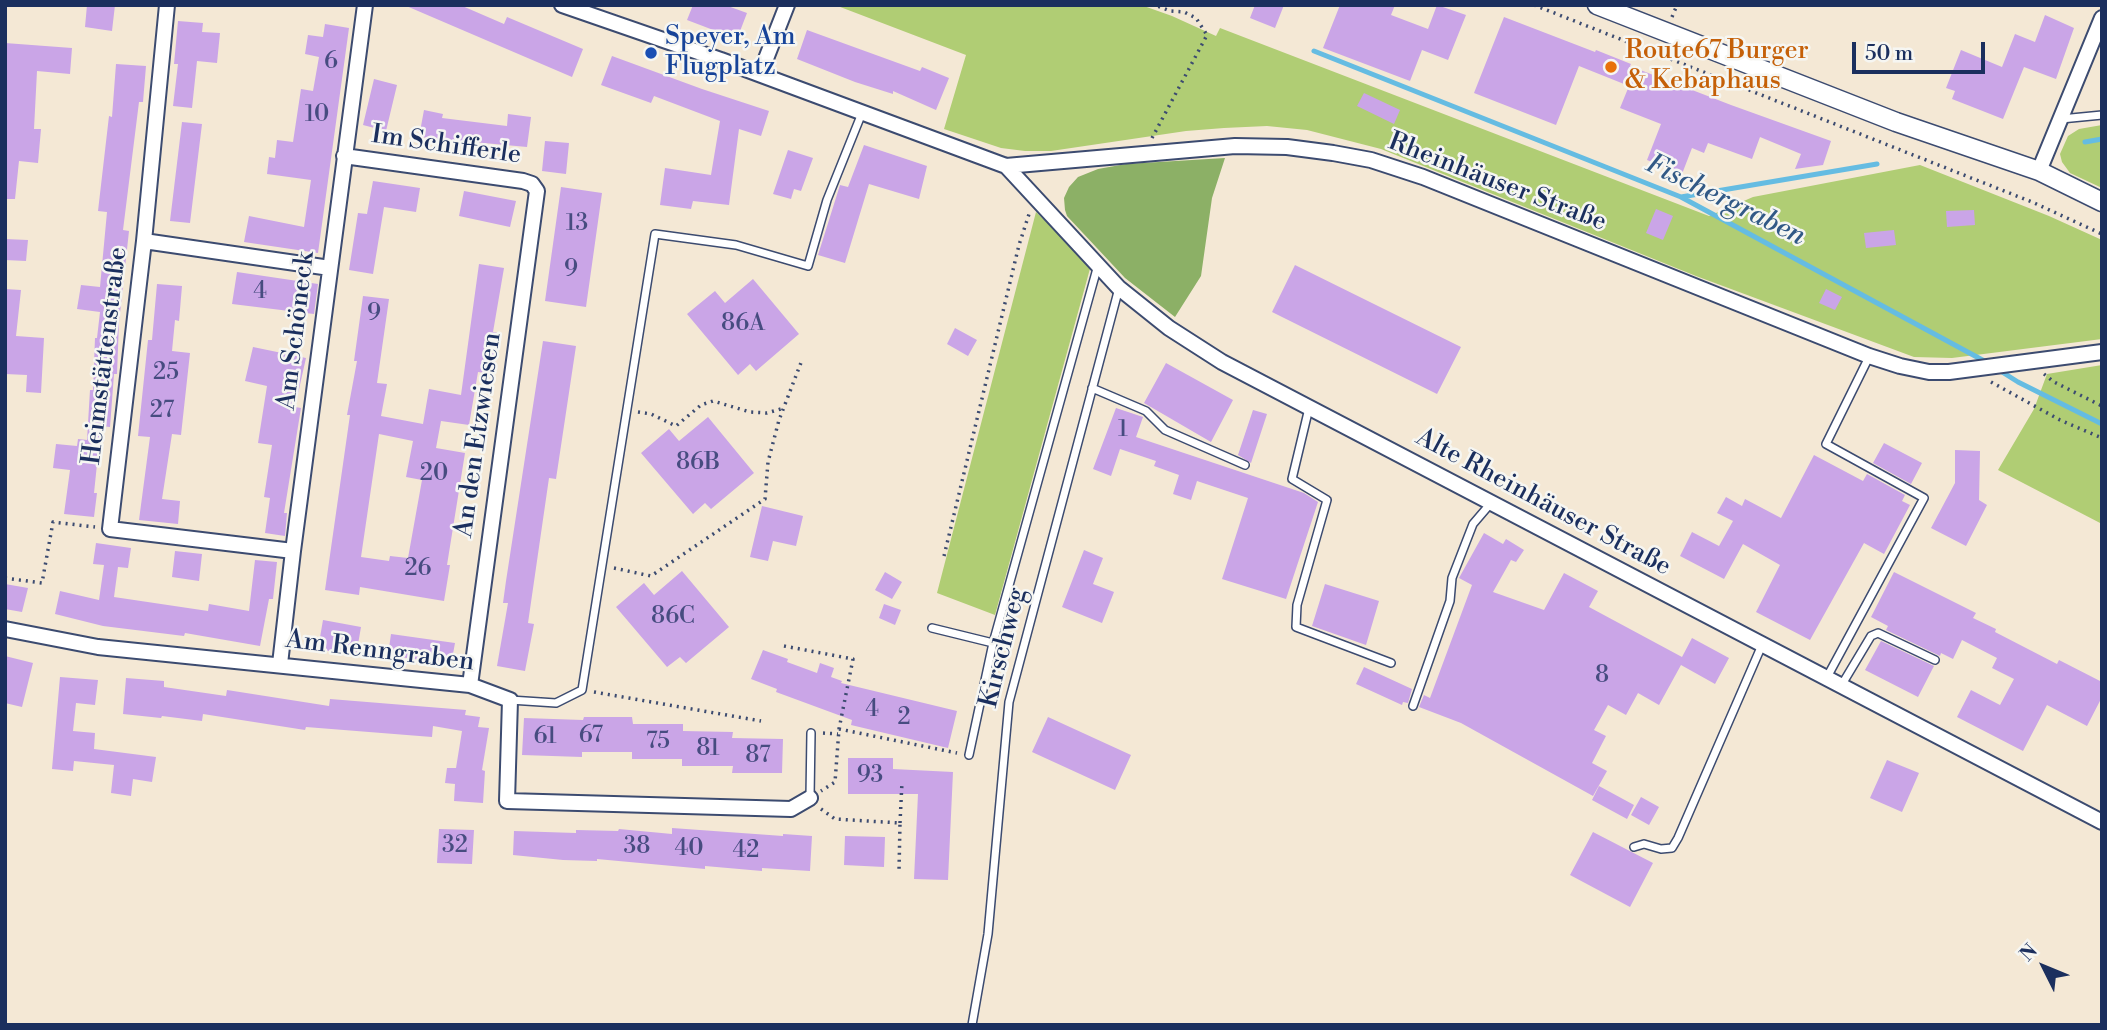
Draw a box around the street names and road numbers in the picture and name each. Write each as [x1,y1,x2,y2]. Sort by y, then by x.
street label: Im Schifferle [369,120,523,172]
street label: Rheinhäuser Straße [1383,127,1611,239]
street label: Heimstättenstraße [77,245,135,467]
street label: Am Schöneck [272,250,322,412]
street label: An den Etzwiesen [449,331,509,539]
street label: Alte Rheinhäuser Straße [1410,422,1676,584]
street label: Kirschweg [974,585,1034,711]
street label: Am Renngraben [284,625,476,679]

